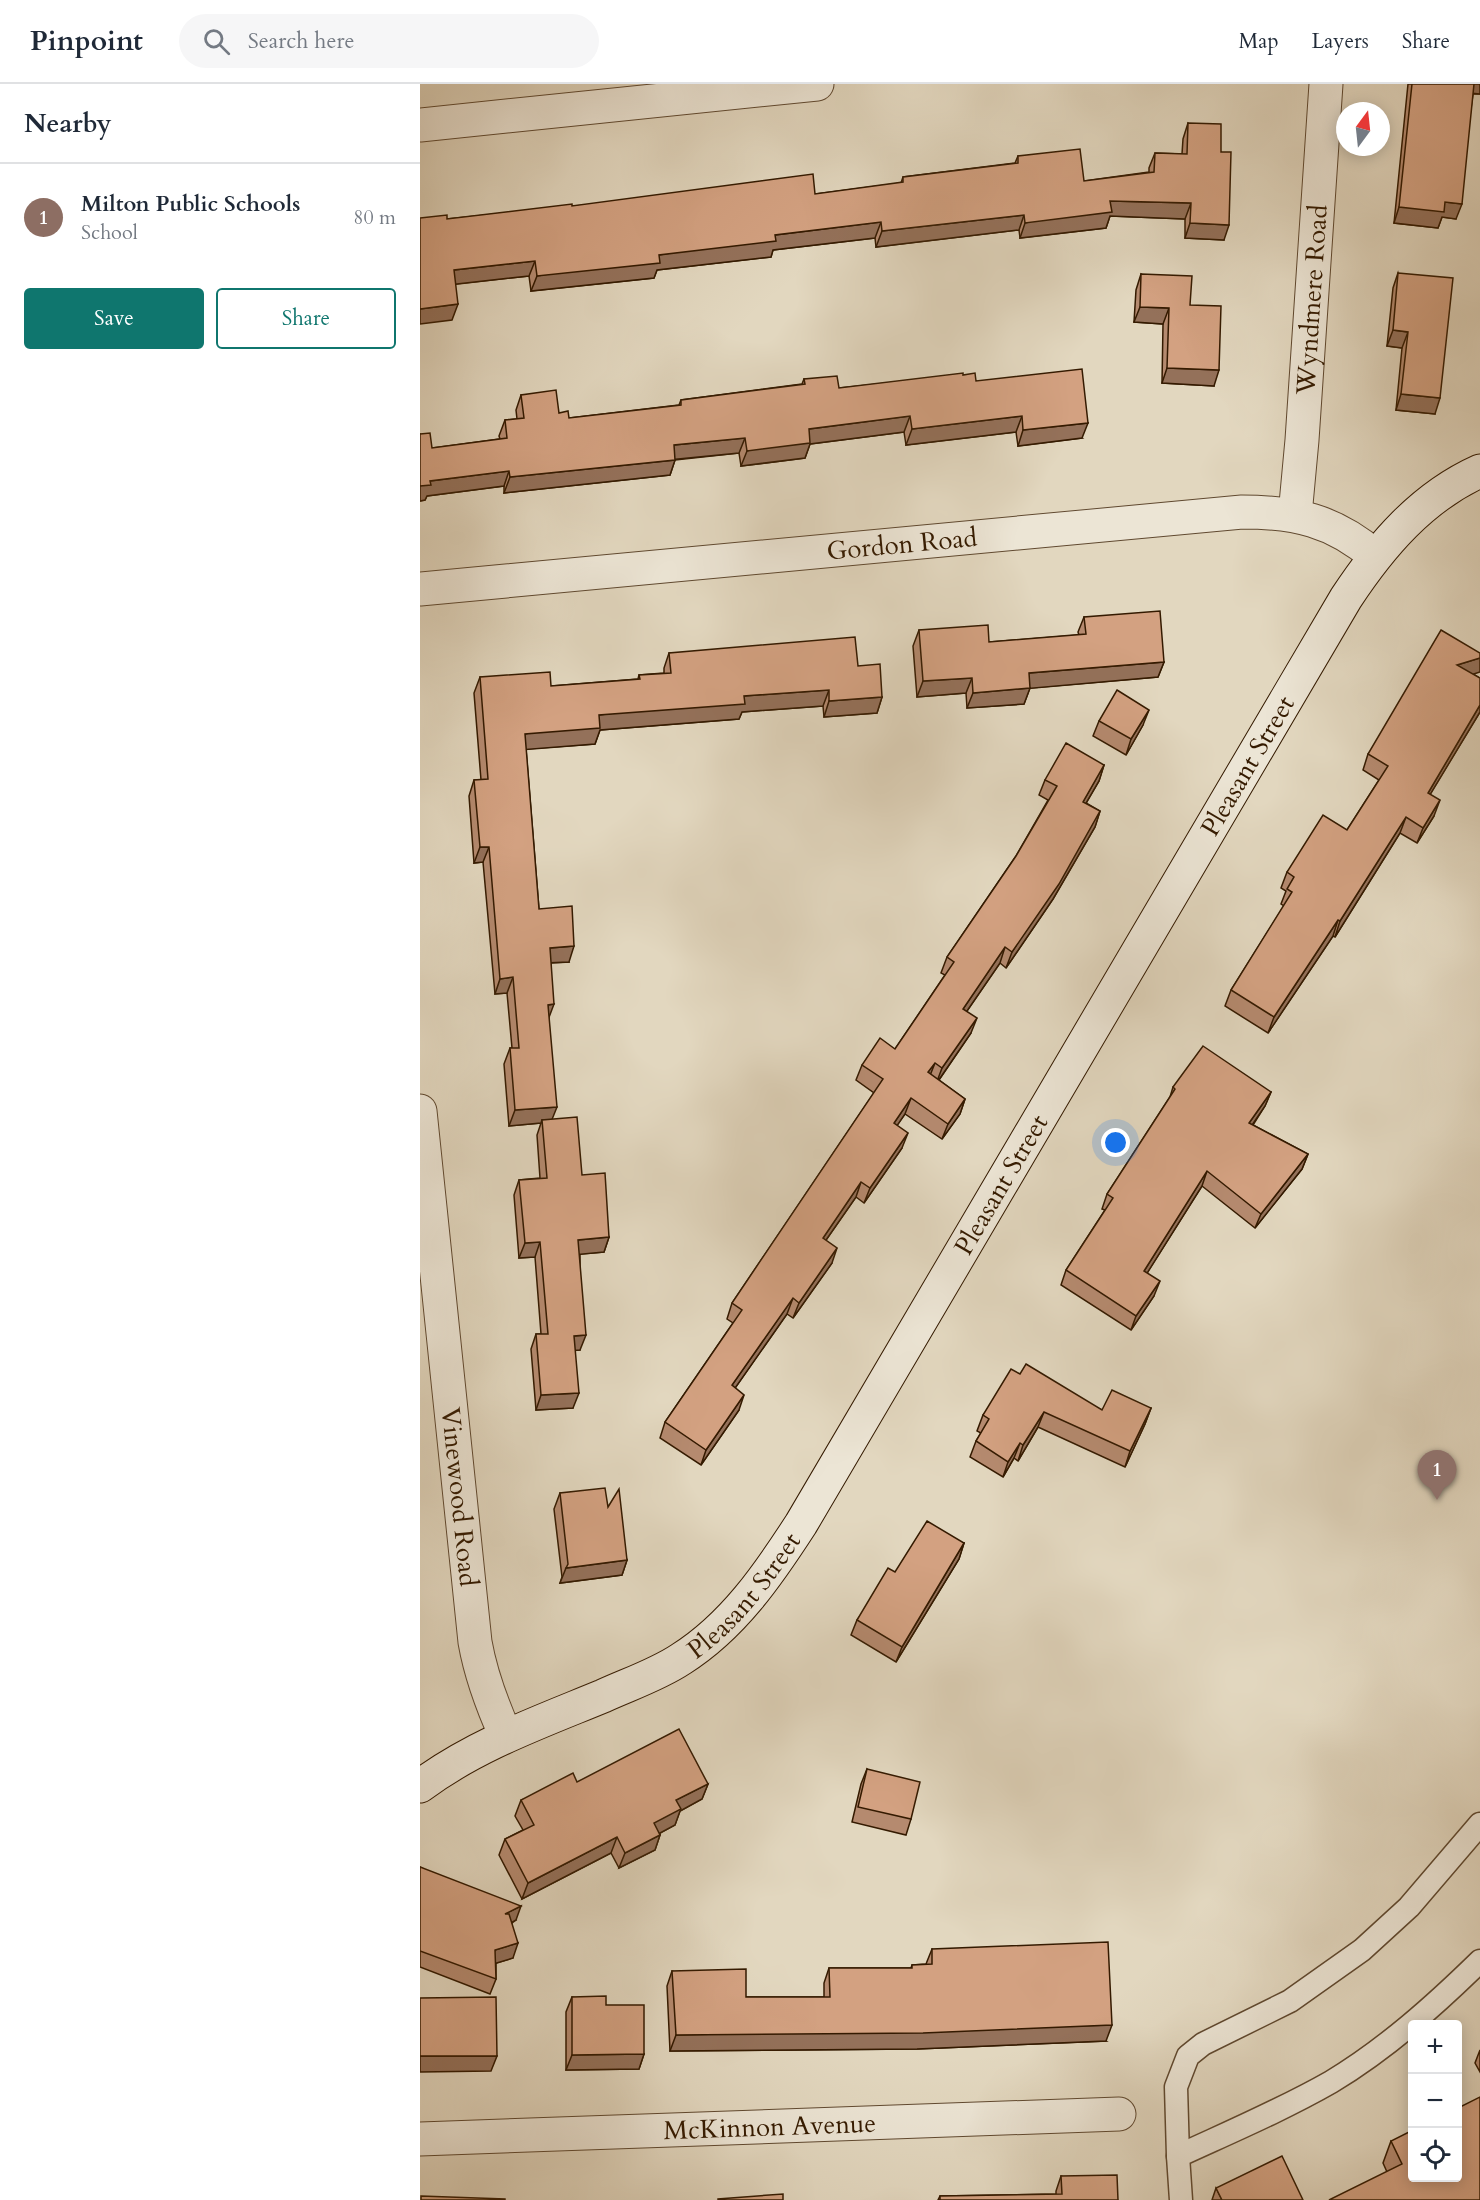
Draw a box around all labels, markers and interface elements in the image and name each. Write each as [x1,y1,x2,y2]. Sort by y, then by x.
search box [179,14,599,68]
text: Pinpoint [30,22,143,60]
icon: search [200,25,233,58]
text: Search here [248,26,354,56]
text: Map [1239,27,1279,56]
text: Layers [1312,27,1369,56]
text: Share [1402,27,1450,56]
north arrow [1336,102,1390,156]
text: Nearby [24,106,112,141]
text: Milton Public Schools [81,189,300,219]
street label: Wyndmere Road [1288,203,1336,397]
text: 1 [38,204,49,231]
text: 80 m [353,204,396,231]
text: School [81,219,138,246]
button: Save [24,288,204,349]
button: Share [216,288,396,349]
street label: Gordon Road [825,520,979,569]
street label: Pleasant Street [1193,689,1303,843]
street label: Pleasant Street [946,1108,1056,1262]
your location [1101,1128,1130,1157]
street label: Vinewood Road [433,1406,486,1588]
pin: 1 [1418,1450,1456,1500]
street label: Pleasant Street [680,1526,809,1667]
map controls [1408,2020,1462,2182]
button: + [1408,2020,1462,2074]
button: − [1408,2074,1462,2128]
street label: McKinnon Avenue [663,2106,877,2148]
button: locate [1408,2128,1462,2182]

